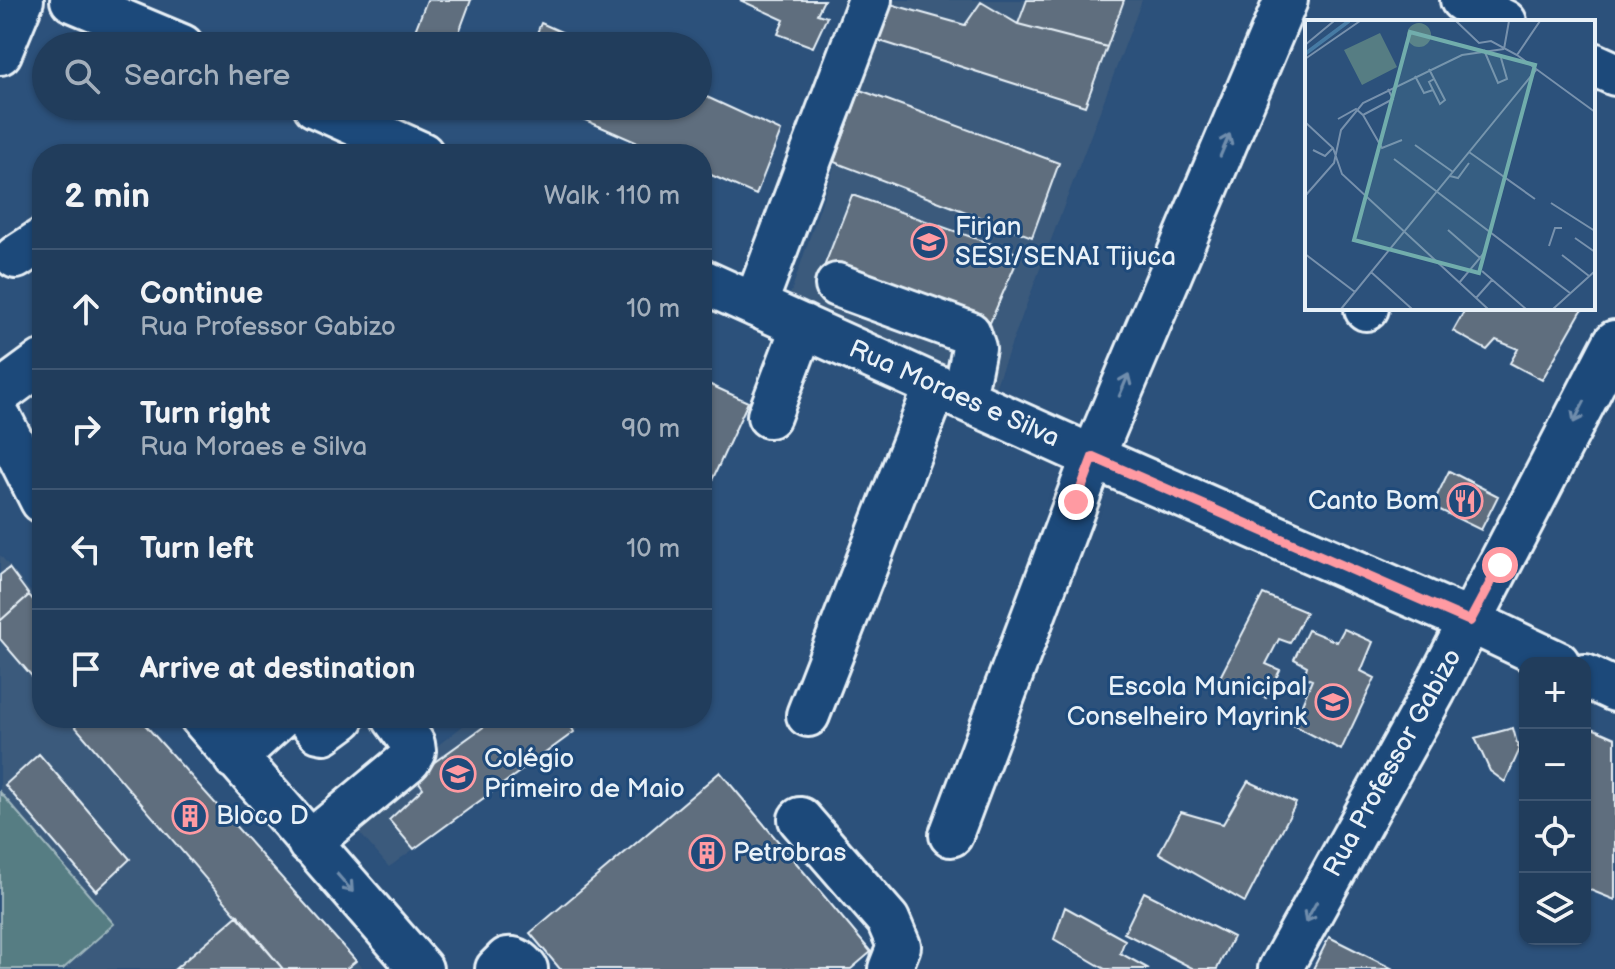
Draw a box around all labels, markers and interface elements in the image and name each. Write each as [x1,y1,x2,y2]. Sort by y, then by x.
inset map [1305,20,1595,310]
search box [32,32,712,120]
icon: search [60,54,104,98]
text: Search here [124,58,290,94]
one-way arrow [1218,133,1233,158]
text: 2 min [64,176,150,217]
text: Walk · 110 m [544,181,680,212]
place label: Firjan SESI/SENAI Tijuca [955,212,1176,273]
school or university icon: Firjan SESI/SENAI Tijuca [910,223,948,261]
text: Continue [140,276,263,312]
icon: ahead [64,287,108,331]
text: 10 m [626,294,680,325]
text: Rua Professor Gabizo [140,312,396,343]
street label: Rua Moraes e Silva [844,334,1064,454]
one-way arrow [1117,373,1132,398]
text: Turn right [140,396,271,432]
one-way arrow [1571,399,1587,423]
icon: right [64,407,108,451]
text: 90 m [621,414,680,445]
text: Rua Moraes e Silva [140,432,367,463]
restaurant icon: Canto Bom [1446,482,1484,520]
route end [1058,484,1094,520]
place label: Canto Bom [1308,486,1439,517]
icon: left [64,527,108,571]
text: Turn left [140,531,254,567]
text: 10 m [626,534,680,565]
route start [1482,547,1518,583]
street label: Rua Professor Gabizo [1317,644,1469,882]
icon: arrive [64,647,108,691]
text: Arrive at destination [140,651,416,687]
map controls [1519,657,1591,945]
button: + [1519,657,1591,729]
place label: Escola Municipal Conselheiro Mayrink [1067,672,1307,733]
school or university icon: Escola Municipal Conselheiro Mayrink [1314,683,1352,721]
button: − [1519,729,1591,801]
place label: Colégio Primeiro de Maio [484,744,685,805]
school or university icon: Colégio Primeiro de Maio [439,755,477,793]
building icon: Bloco D [171,797,209,835]
place label: Bloco D [216,801,309,832]
button: locate [1519,801,1591,873]
building icon: Petrobras [688,834,726,872]
place label: Petrobras [733,838,847,869]
one-way arrow [335,872,353,892]
button: layers [1519,873,1591,945]
one-way arrow [1303,900,1318,924]

